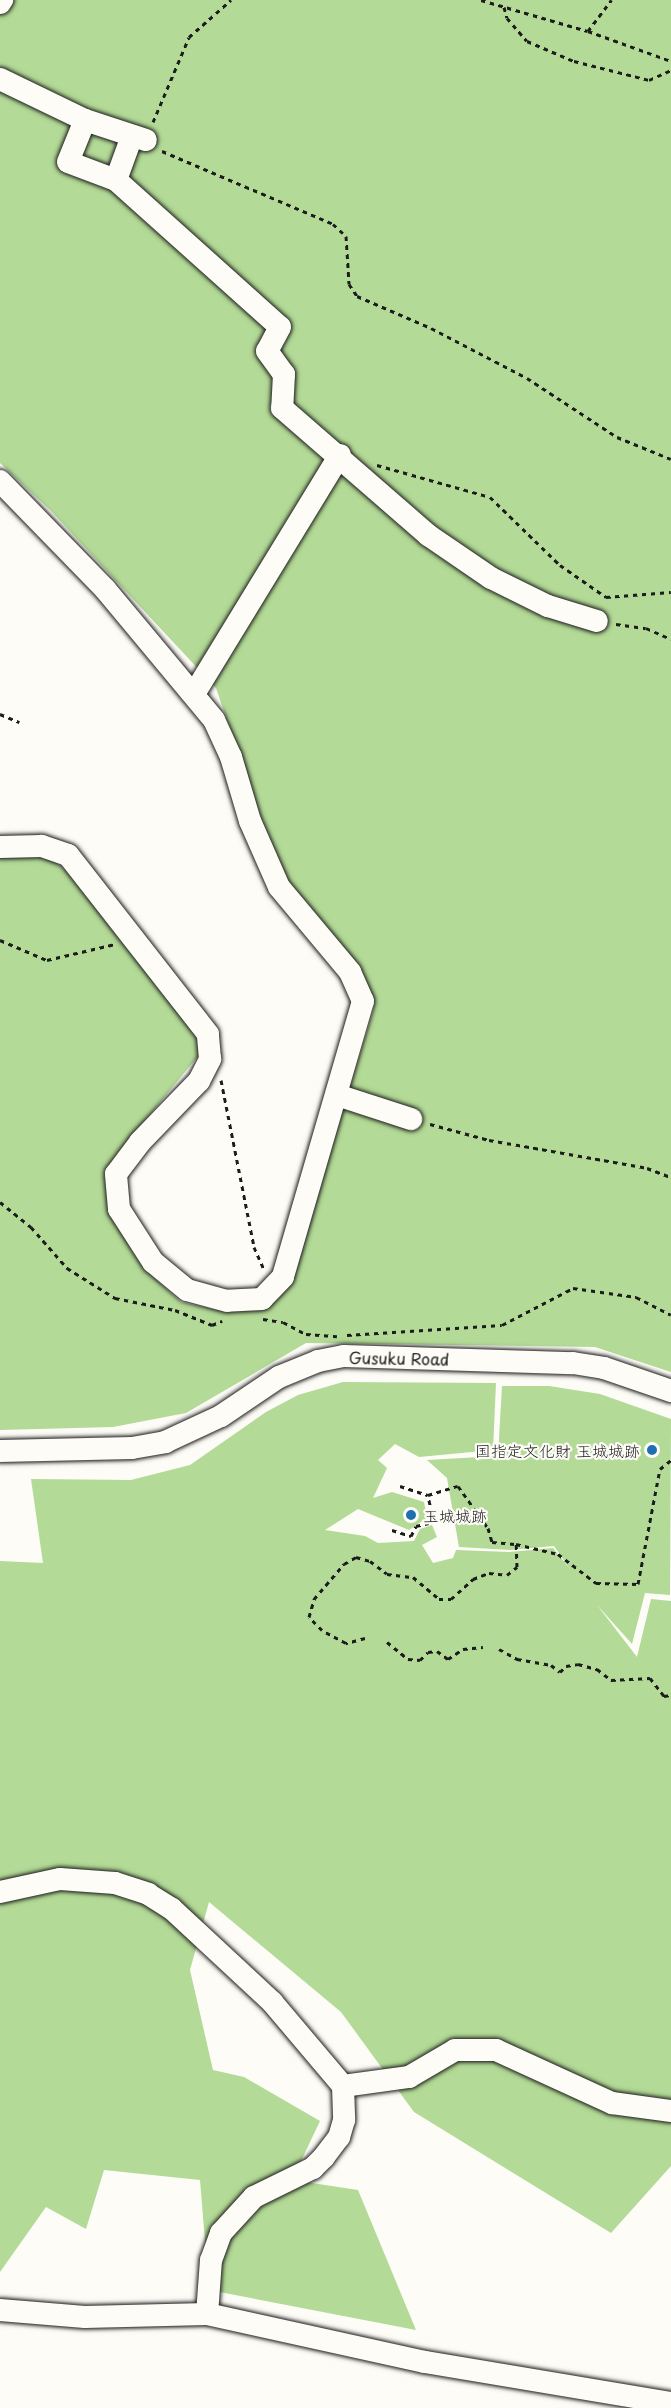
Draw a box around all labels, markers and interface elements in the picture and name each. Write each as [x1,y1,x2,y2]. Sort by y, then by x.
street label: Gusuku Road [348,1348,450,1368]
place label: 国指定文化財 玉城城跡 [475,1440,640,1460]
marker: 国指定文化財 玉城城跡 [645,1443,659,1457]
place label: 玉城城跡 [423,1505,487,1525]
marker: 玉城城跡 [404,1508,418,1522]

